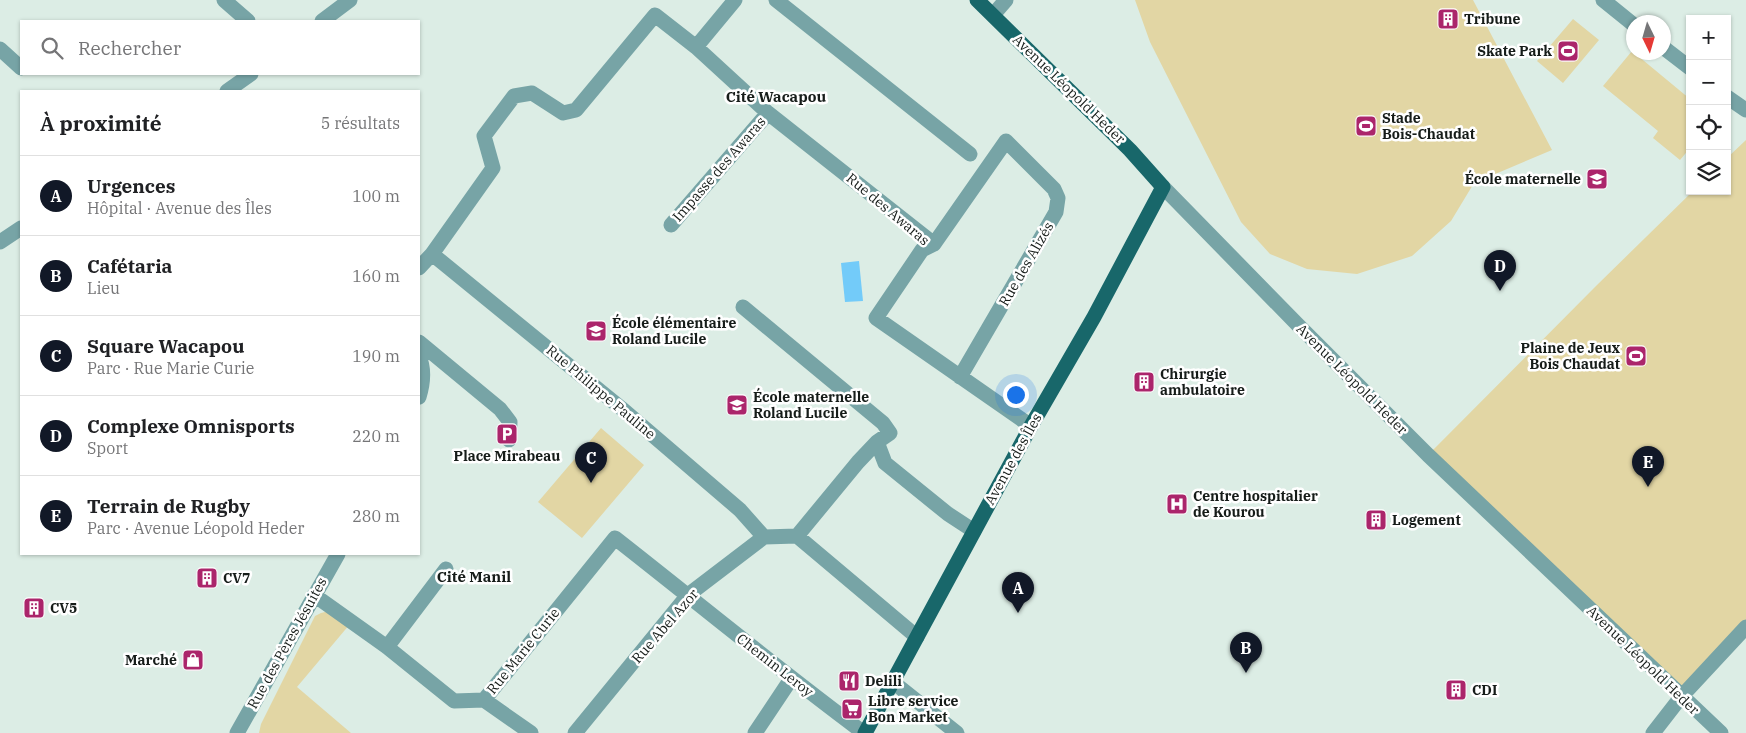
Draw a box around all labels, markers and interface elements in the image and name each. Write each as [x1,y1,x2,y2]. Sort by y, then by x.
building icon: Tribune [1436,7,1460,31]
place label: Tribune [1464,10,1520,28]
north arrow [1626,15,1671,60]
map controls [1686,15,1731,195]
button: + [1686,15,1731,60]
search box [20,20,420,75]
street label: Avenue Léopold Heder [1009,31,1130,148]
icon: search [38,34,66,62]
text: Rechercher [78,36,181,60]
sports icon: Skate Park [1556,39,1580,63]
place label: Skate Park [1477,42,1552,60]
button: − [1686,60,1731,105]
district label: Cité Wacapou [726,87,826,106]
button: locate [1686,105,1731,150]
text: À proximité [40,109,162,137]
place label: Stade Bois-Chaudat [1382,109,1475,143]
text: 5 résultats [321,113,400,133]
street label: Impasse des Awaras [668,113,770,225]
sports icon: Stade Bois-Chaudat [1354,114,1378,138]
button: layers [1686,150,1731,195]
school or university icon: École maternelle [1585,167,1609,191]
street label: Rue des Awaras [843,169,933,249]
place label: École maternelle [1465,169,1581,188]
text: Urgences [87,174,175,198]
text: A [50,186,62,206]
text: 100 m [352,186,400,206]
text: Hôpital · Avenue des Îles [87,198,272,218]
street label: Rue des Alizés [995,219,1057,309]
pin: D [1484,250,1516,291]
text: Cafétaria [87,254,172,278]
text: B [50,266,62,286]
text: 160 m [352,266,400,286]
text: Lieu [87,278,120,298]
place label: École élémentaire Roland Lucile [612,313,736,348]
school or university icon: École élémentaire Roland Lucile [584,319,608,343]
street label: Avenue Léopold Heder [1293,320,1412,439]
text: Square Wacapou [87,334,244,358]
place label: Plaine de Jeux Bois Chaudat [1520,339,1621,373]
street label: Rue Philippe Pauline [543,341,659,443]
sports icon: Plaine de Jeux Bois Chaudat [1624,344,1648,368]
text: C [51,346,61,366]
text: 190 m [352,346,400,366]
text: Parc · Rue Marie Curie [87,358,254,378]
place label: Chirurgie ambulatoire [1160,365,1245,399]
building icon: Chirurgie ambulatoire [1132,370,1156,394]
your location [1003,382,1029,408]
place label: École maternelle Roland Lucile [753,387,869,422]
school or university icon: École maternelle Roland Lucile [725,393,749,417]
street label: Avenue des Îles [980,410,1046,508]
text: Complexe Omnisports [87,414,295,438]
parking icon: Place Mirabeau [495,422,519,446]
text: D [50,426,62,446]
text: 220 m [352,426,400,446]
text: Sport [87,438,128,458]
pin: C [575,442,607,483]
pin: E [1632,446,1664,487]
place label: Place Mirabeau [454,447,560,465]
place label: Centre hospitalier de Kourou [1193,487,1318,521]
hospital icon: Centre hospitalier de Kourou [1165,492,1189,516]
text: Terrain de Rugby [87,494,250,518]
text: E [51,506,61,526]
text: 280 m [352,506,400,526]
building icon: Logement [1364,508,1388,532]
place label: Logement [1392,511,1461,529]
text: Parc · Avenue Léopold Heder [87,518,304,538]
building icon: CV7 [195,566,219,590]
district label: Cité Manil [437,567,511,586]
place label: CV7 [223,569,250,587]
pin: A [1002,572,1034,613]
street label: Rue des Pères Jésuites [243,574,331,712]
street label: Rue Abel Azor [628,585,703,667]
building icon: CV5 [22,596,46,620]
place label: CV5 [50,599,77,617]
street label: Avenue Léopold Heder [1583,602,1704,719]
street label: Rue Marie Curie [483,604,563,698]
street label: Chemin Leroy [733,629,817,701]
pin: B [1230,632,1262,673]
shop icon: Marché [181,648,205,672]
place label: Marché [125,651,177,669]
restaurant icon: Delili [837,669,861,693]
place label: Delili [865,672,902,690]
building icon: CDI [1444,678,1468,702]
place label: CDI [1472,681,1497,699]
place label: Libre service Bon Market [868,692,959,726]
supermarket icon: Libre service Bon Market [840,697,864,721]

